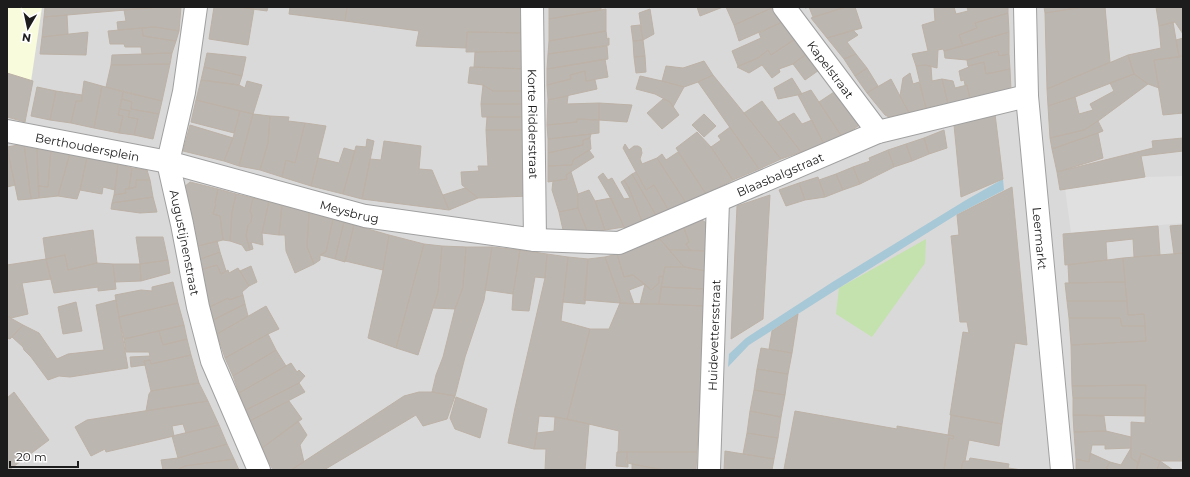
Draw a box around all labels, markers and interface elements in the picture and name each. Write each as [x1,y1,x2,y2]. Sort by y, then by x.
north arrow [8,8,48,48]
text: N [21,30,32,45]
street label: Kapelstraat [804,38,857,101]
street label: Korte Ridderstraat [525,69,542,179]
street label: Berthoudersplein [34,129,141,164]
street label: Blaasbalgstraat [734,149,826,199]
street label: Augustijnenstraat [167,188,203,297]
street label: Meysbrug [318,197,380,225]
street label: Leermarkt [1030,206,1051,270]
street label: Huidevettersstraat [704,279,723,391]
scale bar [10,443,78,469]
text: 20 m [16,449,47,464]

